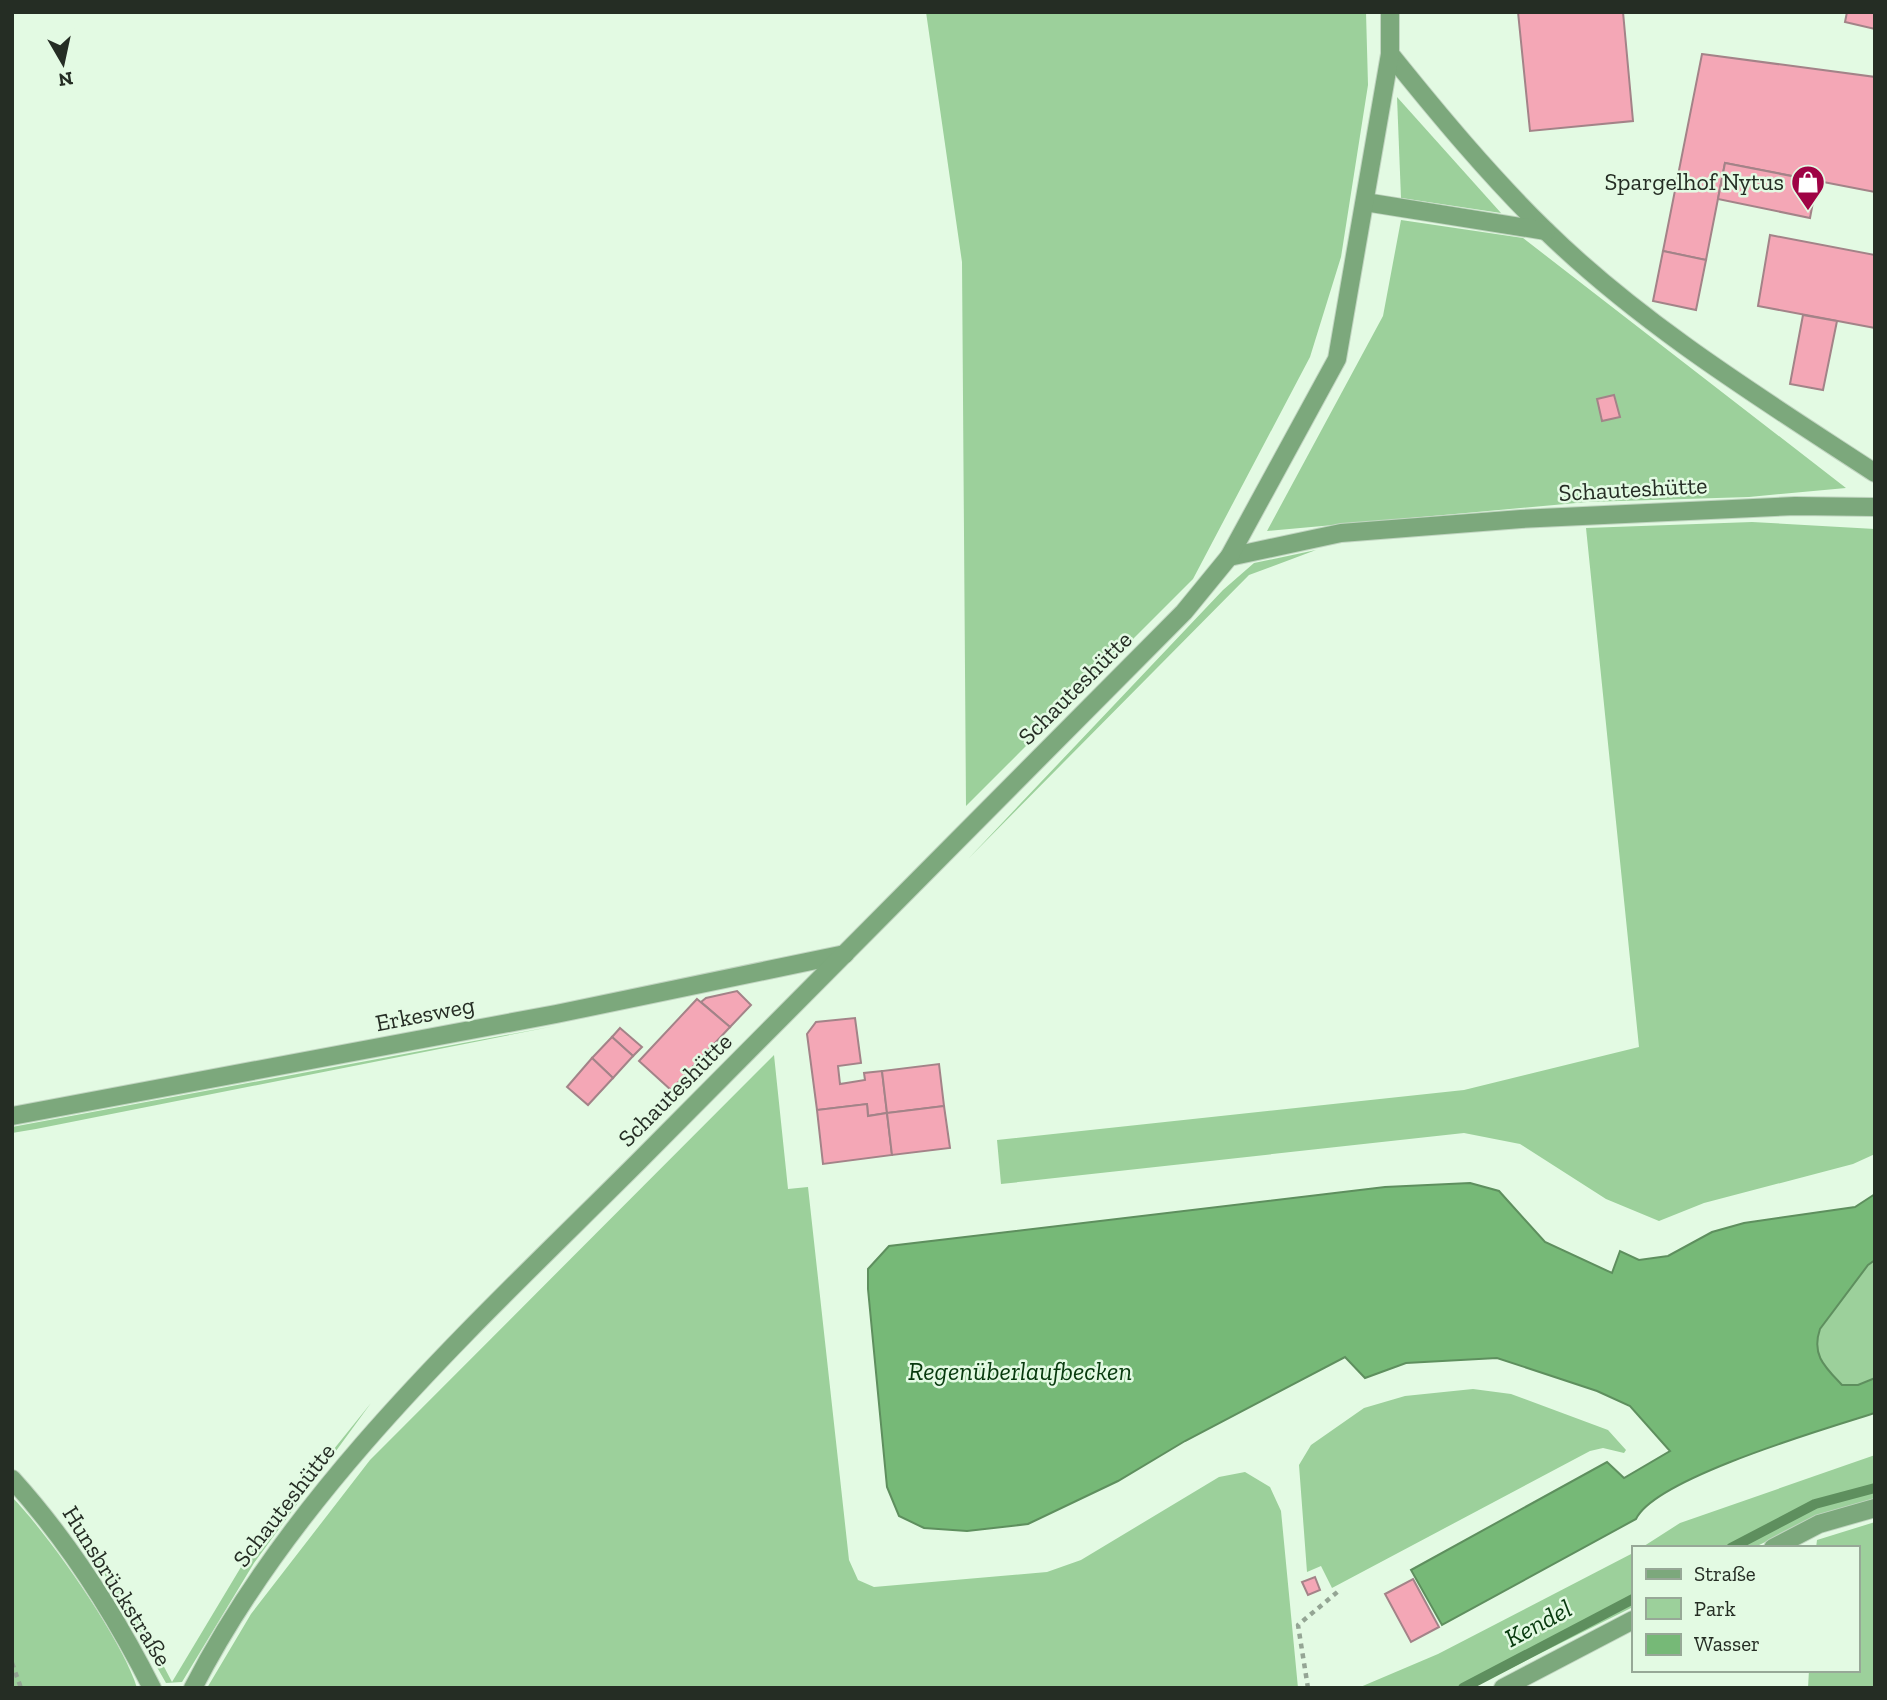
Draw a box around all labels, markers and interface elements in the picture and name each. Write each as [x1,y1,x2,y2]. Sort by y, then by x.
north arrow [28,28,98,98]
text: N [57,67,75,92]
shop icon: Spargelhof Nytus [1789,163,1827,212]
place label: Spargelhof Nytus [1605,167,1784,196]
street label: Schauteshütte [1558,470,1708,507]
street label: Schauteshütte [1012,625,1138,751]
street label: Erkesweg [373,990,477,1037]
street label: Schauteshütte [612,1027,738,1153]
water label: Regenüberlaufbecken [908,1355,1132,1387]
street label: Schauteshütte [226,1437,341,1572]
street label: Hunsbrückstraße [57,1500,178,1671]
legend [1632,1546,1859,1672]
text: Straße [1694,1561,1756,1586]
water label: Kendel [1499,1592,1577,1654]
text: Park [1694,1596,1736,1621]
text: Wasser [1694,1631,1760,1656]

